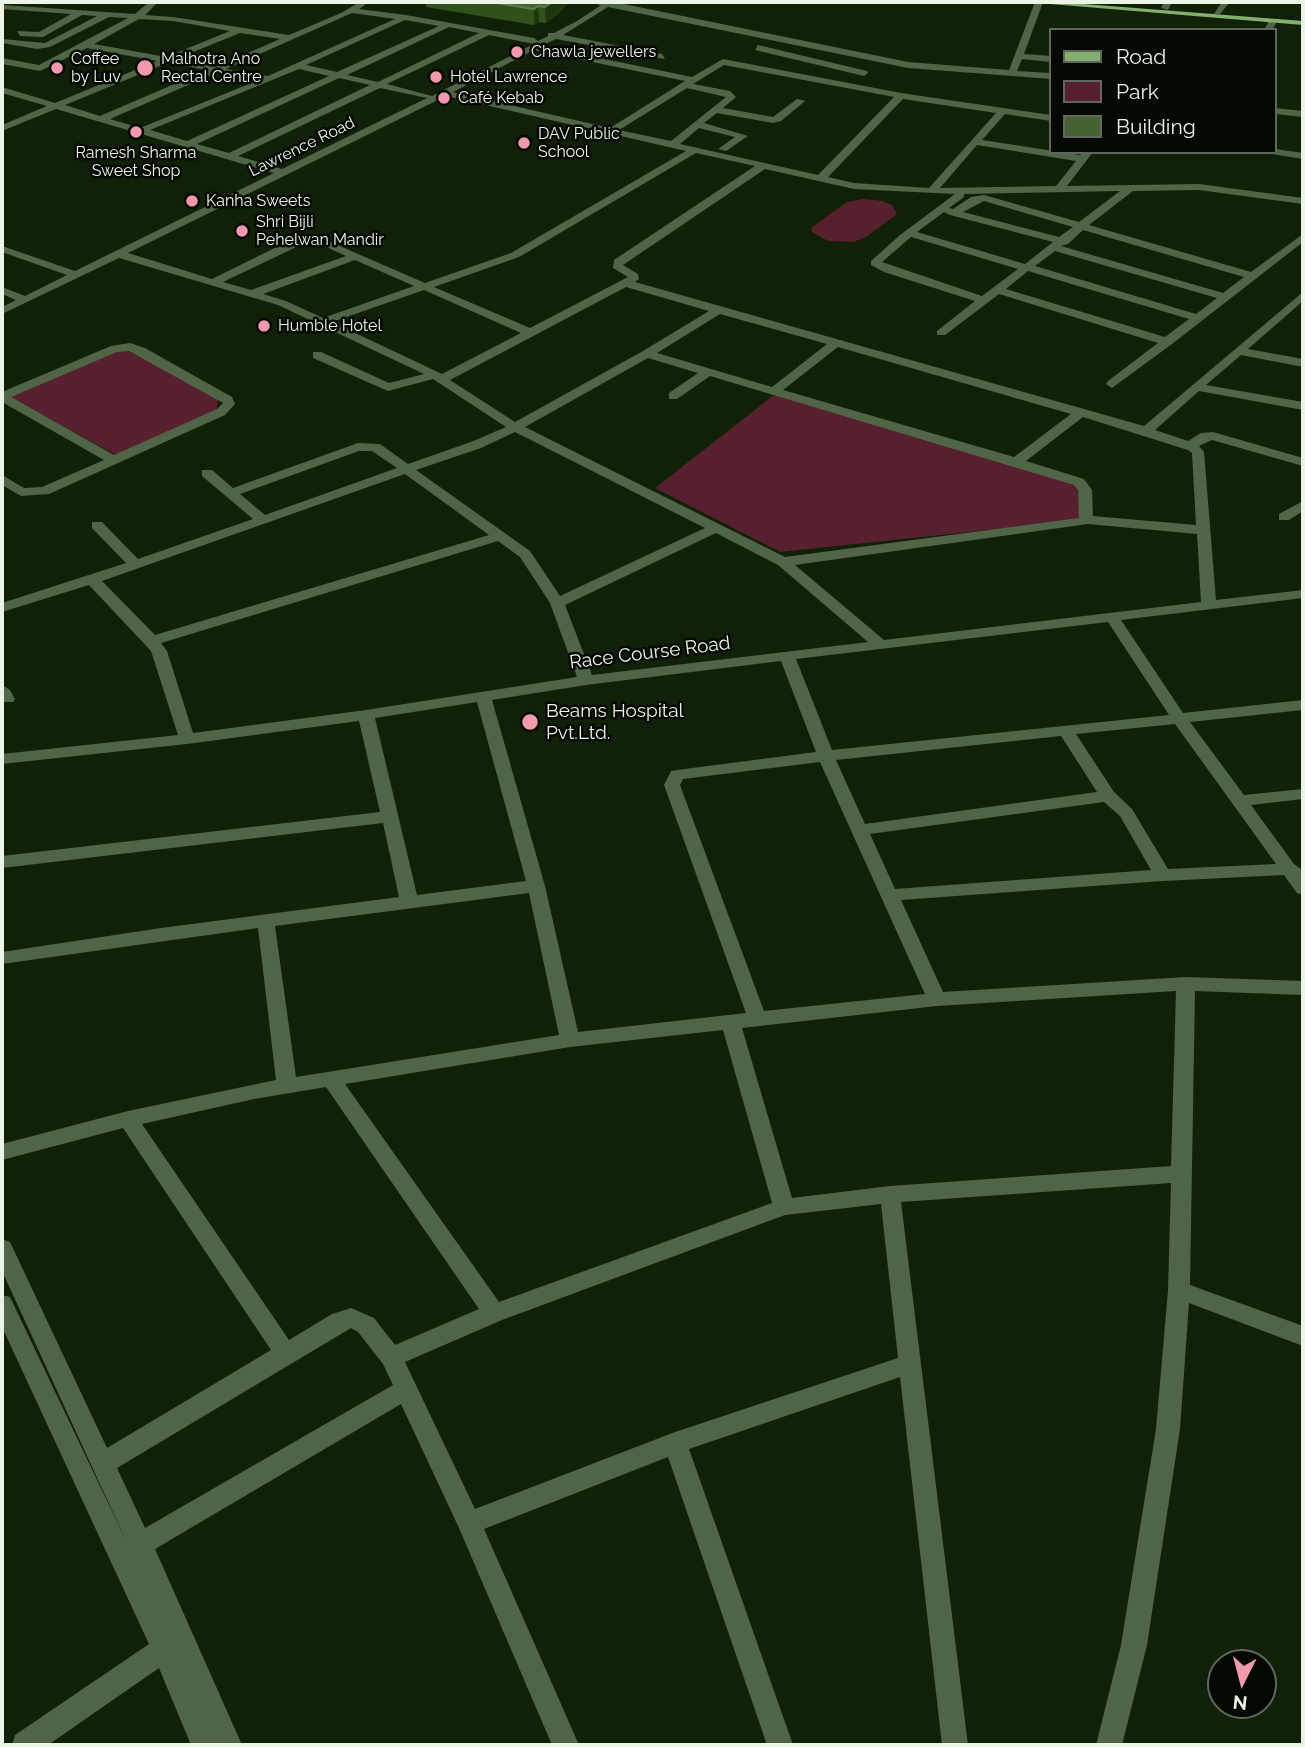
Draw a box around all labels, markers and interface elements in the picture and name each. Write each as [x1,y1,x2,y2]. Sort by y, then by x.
legend [1050,28,1277,154]
place label: Chawla jewellers [531,42,656,62]
marker: Chawla jewellers [509,44,525,60]
text: Road [1116,44,1166,69]
place label: Coffee by Luv [71,49,121,87]
place label: Malhotra Ano Rectal Centre [161,49,262,87]
marker: Malhotra Ano Rectal Centre [135,58,155,78]
marker: Coffee by Luv [49,60,65,76]
place label: Hotel Lawrence [450,67,567,87]
marker: Hotel Lawrence [428,69,444,85]
text: Park [1116,79,1159,104]
place label: Café Kebab [458,88,544,108]
marker: Café Kebab [436,90,452,106]
street label: Lawrence Road [246,113,358,181]
text: Building [1116,114,1196,139]
marker: Ramesh Sharma Sweet Shop [128,124,144,140]
place label: DAV Public School [538,124,620,162]
marker: DAV Public School [516,135,532,151]
place label: Ramesh Sharma Sweet Shop [75,143,197,181]
place label: Kanha Sweets [206,191,310,211]
marker: Kanha Sweets [184,193,200,209]
place label: Shri Bijli Pehelwan Mandir [256,212,384,250]
marker: Shri Bijli Pehelwan Mandir [234,223,250,239]
place label: Humble Hotel [278,316,382,336]
marker: Humble Hotel [256,318,272,334]
street label: Race Course Road [568,632,732,674]
place label: Beams Hospital Pvt.Ltd. [546,700,684,744]
marker: Beams Hospital Pvt.Ltd. [520,712,540,732]
north arrow [1207,1649,1277,1719]
text: N [1232,1691,1248,1715]

